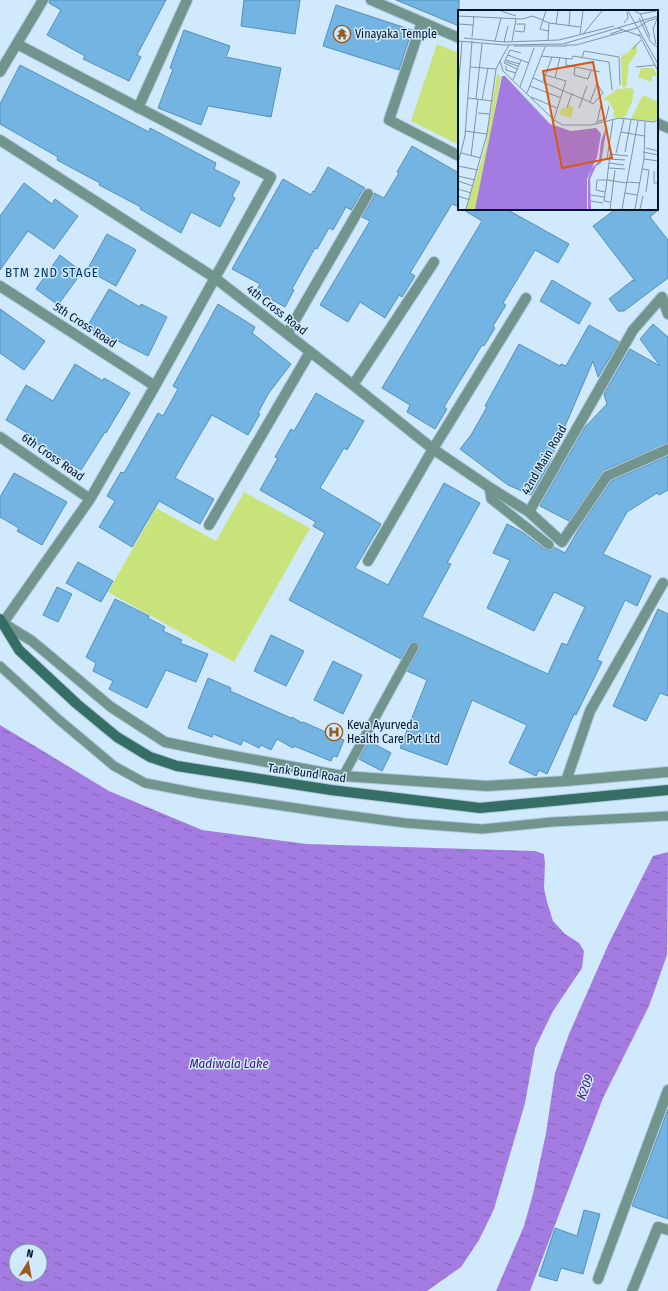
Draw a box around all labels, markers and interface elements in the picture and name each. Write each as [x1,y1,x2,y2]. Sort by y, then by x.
inset map [458,10,658,210]
temple icon: Vinayaka Temple [332,24,352,44]
place label: Vinayaka Temple [355,27,437,41]
district label: BTM 2ND STAGE [5,265,99,280]
street label: 4th Cross Road [244,282,310,338]
street label: 5th Cross Road [51,299,119,351]
street label: 42nd Main Road [518,423,570,497]
street label: 6th Cross Road [19,430,87,484]
place label: Keva Ayurveda Health Care Pvt Ltd [347,718,440,746]
hospital icon: Keva Ayurveda Health Care Pvt Ltd [324,722,344,742]
street label: Tank Bund Road [267,761,347,785]
water label: Madiwala Lake [189,1056,269,1071]
water label: K209 [574,1072,596,1102]
north arrow [8,1243,48,1283]
text: N [25,1247,34,1261]

